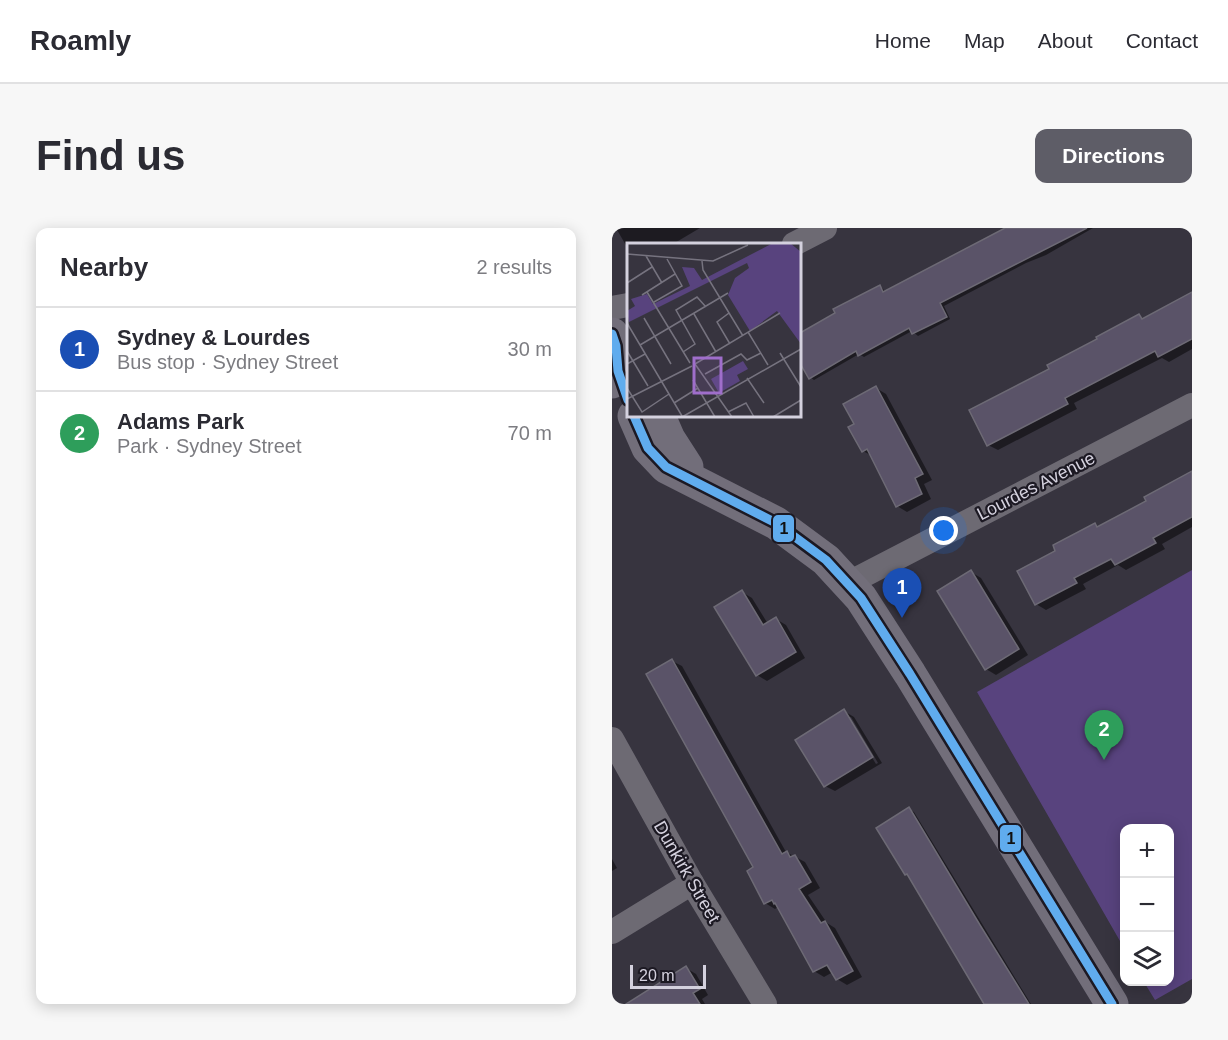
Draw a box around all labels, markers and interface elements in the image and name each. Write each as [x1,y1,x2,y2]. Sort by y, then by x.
text: Roamly [30,25,131,56]
text: Home [875,29,931,52]
text: Map [964,29,1005,52]
text: About [1038,29,1093,52]
text: Contact [1126,29,1198,52]
button: Directions [1035,129,1192,183]
text: Find us [36,132,185,179]
inset map [627,243,801,417]
text: Nearby [60,252,148,282]
text: 2 results [476,256,552,278]
text: Sydney & Lourdes [117,325,310,350]
text: 1 [74,338,85,360]
text: 30 m [508,338,552,360]
text: Bus stop · Sydney Street [117,351,338,373]
text: Adams Park [117,409,244,434]
text: 2 [74,422,85,444]
text: 70 m [508,422,552,444]
text: Park · Sydney Street [117,435,302,457]
street label: Lourdes Avenue [974,448,1098,524]
line badge: 1 [772,514,795,543]
your location [929,516,958,545]
text: 1 [780,520,789,537]
pin: 1 [882,568,922,618]
pin: 2 [1084,710,1124,760]
street label: Dunkirk Street [650,818,724,926]
line badge: 1 [999,824,1022,853]
map controls [1120,824,1174,986]
button: + [1120,824,1174,878]
text: 1 [1007,830,1016,847]
button: − [1120,878,1174,932]
button: layers [1120,932,1174,986]
scale bar [630,962,706,990]
text: 20 m [639,967,675,984]

